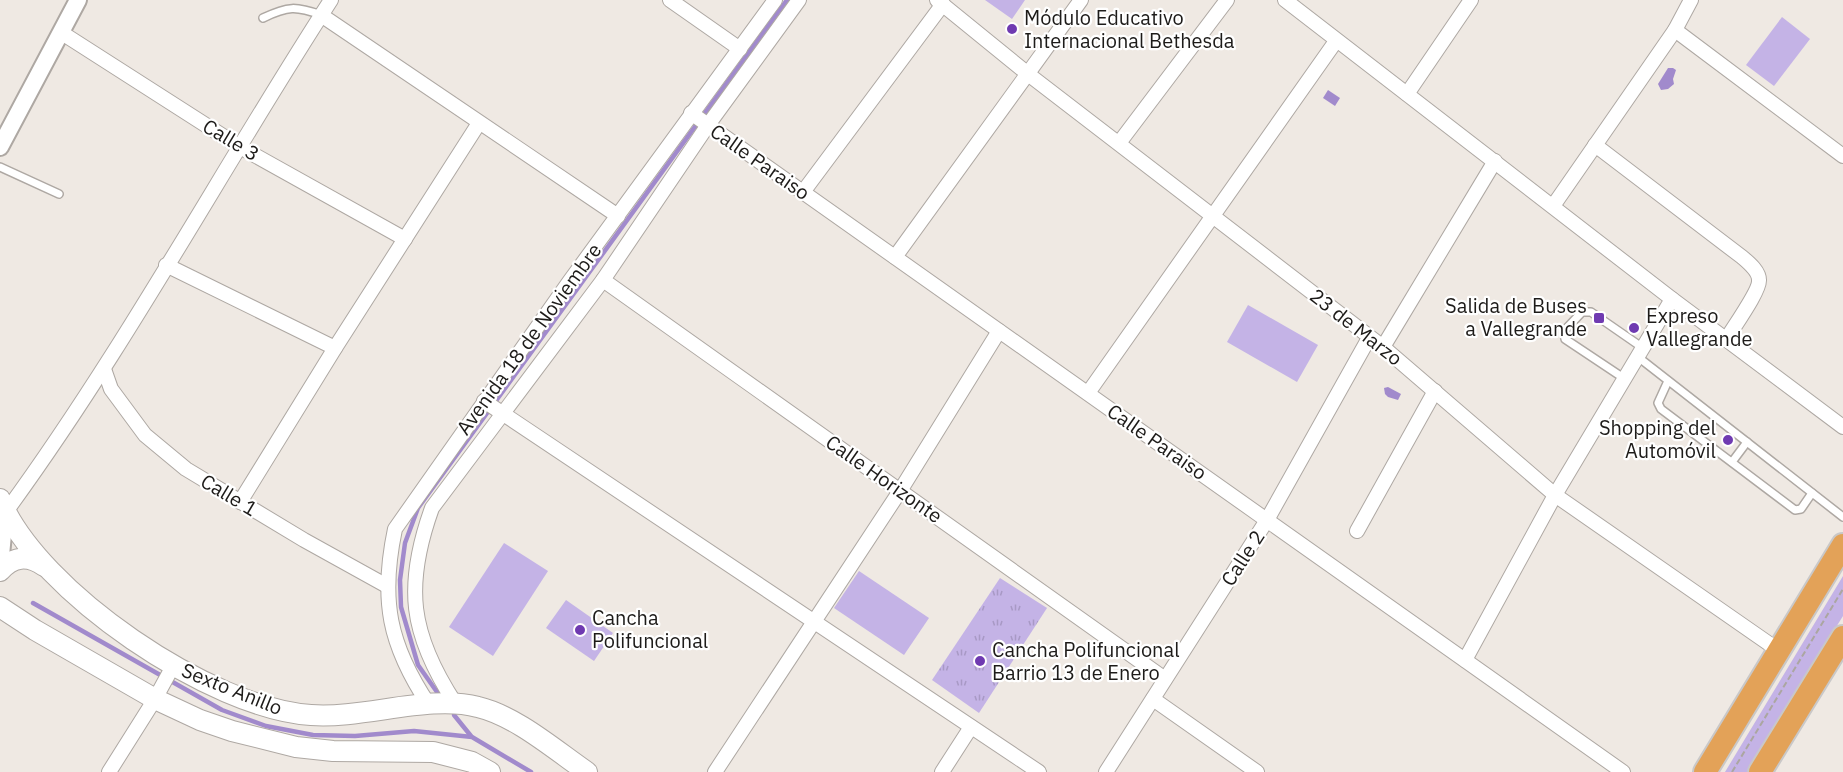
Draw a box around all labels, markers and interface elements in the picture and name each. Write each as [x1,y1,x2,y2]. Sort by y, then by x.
place label: Módulo Educativo Internacional Bethesda [1024,4,1235,54]
marker: Módulo Educativo Internacional Bethesda [1005,22,1019,36]
street label: Calle 3 [198,112,265,167]
street label: Calle Paraiso [705,117,816,206]
street label: Avenida 18 de Noviembre [450,237,607,440]
street label: 23 de Marzo [1304,282,1408,371]
place label: Salida de Buses a Vallegrande [1445,292,1587,342]
place label: Expreso Vallegrande [1646,302,1752,352]
marker: Salida de Buses a Vallegrande [1592,311,1606,325]
marker: Expreso Vallegrande [1627,321,1641,335]
street label: Calle Paraiso [1102,397,1213,486]
place label: Shopping del Automóvil [1599,414,1716,464]
street label: Calle Horizonte [821,428,948,529]
marker: Shopping del Automóvil [1721,433,1735,447]
street label: Calle 1 [196,467,263,522]
street label: Calle 2 [1214,525,1271,591]
place label: Cancha Polifuncional [592,604,708,654]
marker: Cancha Polifuncional [573,623,587,637]
place label: Cancha Polifuncional Barrio 13 de Enero [992,636,1180,686]
marker: Cancha Polifuncional Barrio 13 de Enero [973,654,987,668]
street label: Sexto Anillo [178,656,287,721]

